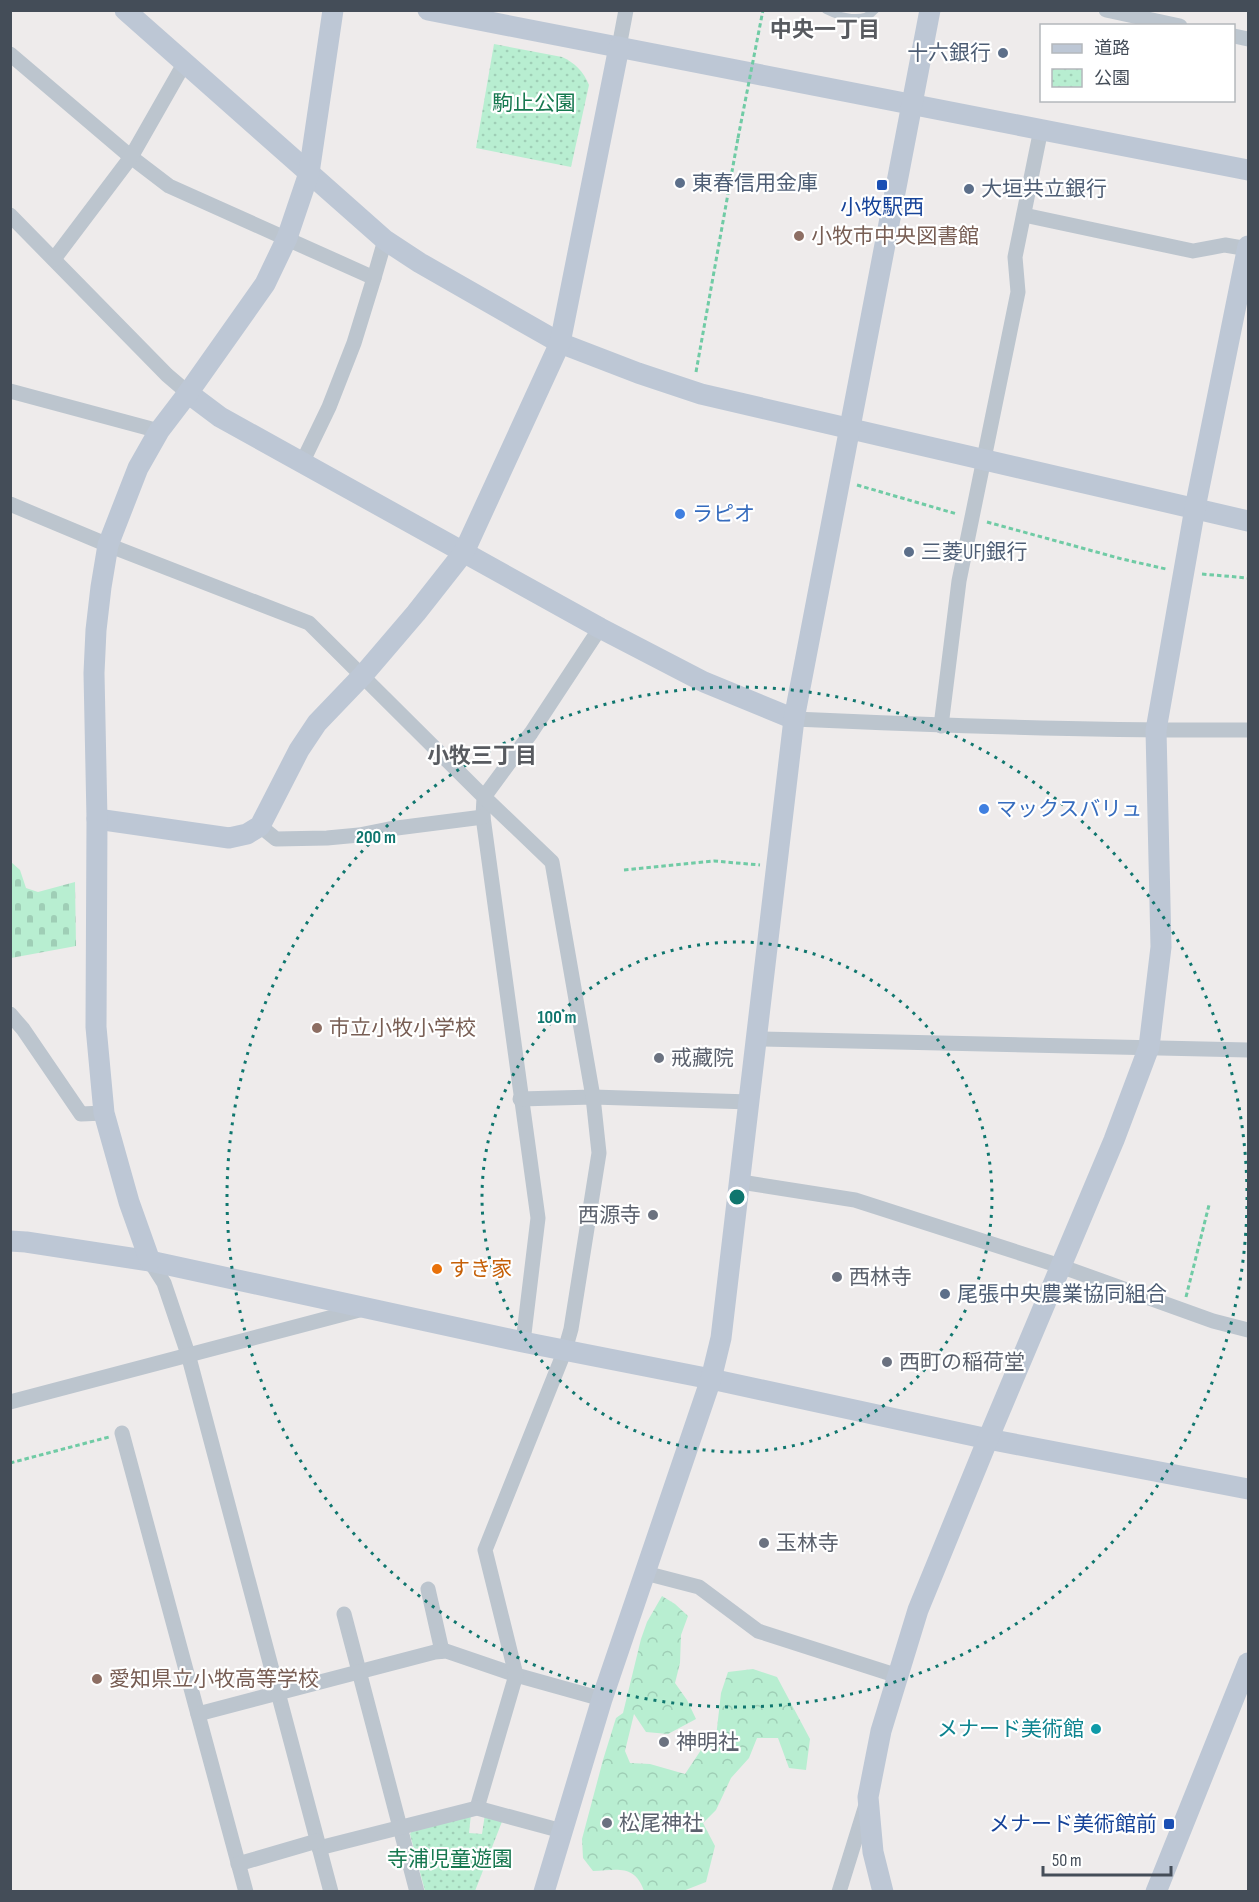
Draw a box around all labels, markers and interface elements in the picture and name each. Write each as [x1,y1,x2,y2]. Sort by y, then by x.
district label: 中央一丁目 [770,17,880,44]
legend [1040,24,1235,102]
text: 道路 [1094,38,1130,59]
place label: 十六銀行 [907,41,991,66]
marker: 十六銀行 [996,46,1010,60]
text: 公園 [1094,68,1130,89]
park label: 駒止公園 [492,91,576,116]
place label: 東春信用金庫 [692,171,818,196]
marker: 東春信用金庫 [673,176,687,190]
place label: 大垣共立銀行 [981,177,1107,202]
marker: 小牧駅西 [875,178,889,192]
marker: 大垣共立銀行 [962,182,976,196]
place label: 小牧駅西 [840,195,924,220]
place label: 小牧市中央図書館 [811,224,979,249]
marker: 小牧市中央図書館 [792,229,806,243]
place label: ラピオ [692,502,755,527]
marker: ラピオ [673,507,687,521]
place label: 三菱UFJ銀行 [921,540,1028,565]
marker: 三菱UFJ銀行 [902,545,916,559]
district label: 小牧三丁目 [427,743,537,770]
place label: マックスバリュ [996,797,1142,822]
marker: マックスバリュ [977,802,991,816]
text: 200 m [356,827,396,848]
text: 100 m [538,1007,577,1028]
place label: 市立小牧小学校 [329,1016,476,1041]
marker: 市立小牧小学校 [310,1021,324,1035]
place label: 戒藏院 [671,1046,734,1071]
marker: 戒藏院 [652,1051,666,1065]
centre of rings [727,1187,747,1207]
place label: 西源寺 [578,1203,641,1228]
marker: 西源寺 [646,1208,660,1222]
place label: すき家 [449,1257,512,1282]
marker: すき家 [430,1262,444,1276]
place label: 西林寺 [849,1265,912,1290]
marker: 西林寺 [830,1270,844,1284]
place label: 尾張中央農業協同組合 [957,1282,1167,1307]
marker: 尾張中央農業協同組合 [938,1287,952,1301]
place label: 西町の稲荷堂 [899,1350,1025,1375]
marker: 西町の稲荷堂 [880,1355,894,1369]
place label: 玉林寺 [776,1531,839,1556]
marker: 玉林寺 [757,1536,771,1550]
place label: 愛知県立小牧高等学校 [109,1667,319,1692]
marker: 愛知県立小牧高等学校 [90,1672,104,1686]
place label: メナード美術館 [937,1717,1084,1742]
marker: メナード美術館 [1089,1722,1103,1736]
place label: 神明社 [676,1730,739,1755]
marker: 神明社 [657,1735,671,1749]
place label: 松尾神社 [619,1811,703,1836]
place label: メナード美術館前 [989,1812,1157,1837]
marker: 松尾神社 [600,1816,614,1830]
marker: メナード美術館前 [1162,1817,1176,1831]
scale bar [1043,1839,1170,1877]
park label: 寺浦児童遊園 [387,1847,513,1872]
text: 50 m [1052,1850,1082,1871]

